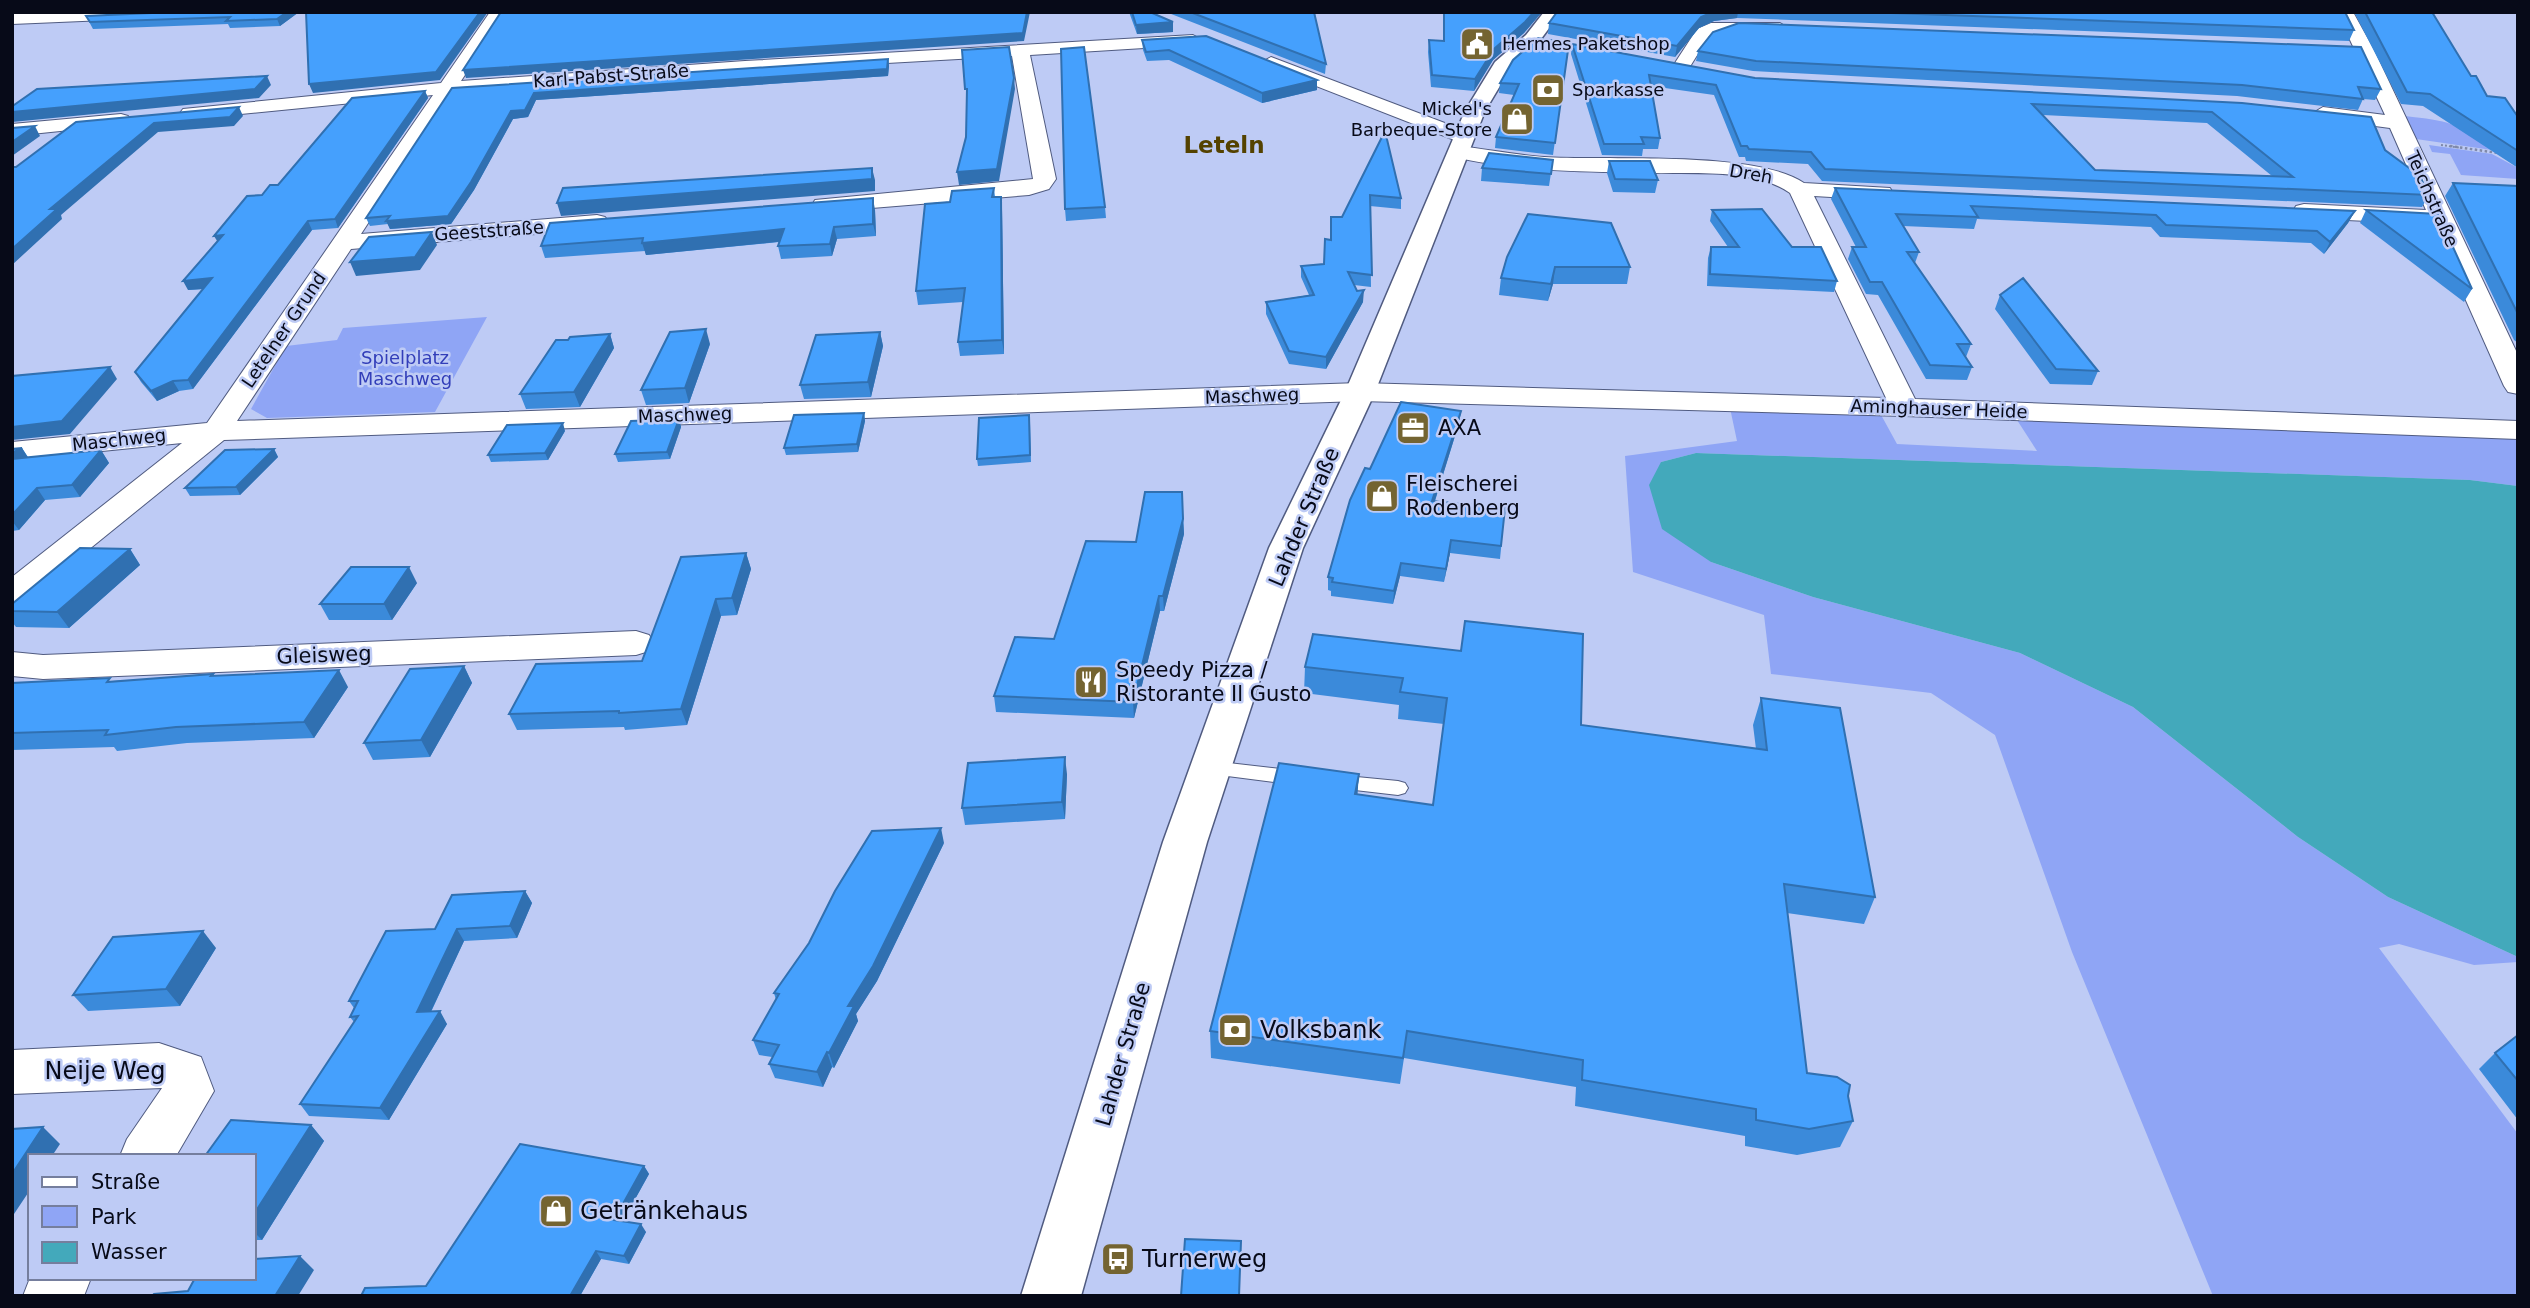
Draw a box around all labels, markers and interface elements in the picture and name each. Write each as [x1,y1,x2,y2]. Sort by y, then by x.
public building icon: Hermes Paketshop [1458,25,1496,63]
place label: Hermes Paketshop [1502,33,1670,54]
street label: Karl-Pabst-Straße [532,60,690,91]
bank icon: Sparkasse [1529,71,1567,109]
place label: Sparkasse [1572,79,1664,100]
place label: Mickel's Barbeque-Store [1351,98,1492,140]
shop icon: Mickel's Barbeque-Store [1498,100,1536,138]
district label: Leteln [1183,132,1265,158]
street label: Teichstraße [2402,147,2463,250]
street label: Dreh [1728,159,1774,188]
street label: Geeststraße [433,216,544,245]
street label: Letelner Grund [237,268,330,392]
park label: Spielplatz Maschweg [358,347,452,389]
street label: Maschweg [1204,383,1300,408]
street label: Aminghauser Heide [1850,395,2028,422]
street label: Maschweg [637,402,733,427]
office icon: AXA [1394,409,1432,447]
place label: AXA [1438,416,1482,440]
street label: Maschweg [71,424,167,455]
street label: Lahder Straße [1264,444,1344,590]
place label: Fleischerei Rodenberg [1406,472,1520,520]
shop icon: Fleischerei Rodenberg [1363,477,1401,515]
street label: Gleisweg [276,641,372,669]
place label: Speedy Pizza / Ristorante Il Gusto [1116,658,1311,706]
restaurant icon: Speedy Pizza / Ristorante Il Gusto [1072,663,1110,701]
street label: Lahder Straße [1091,979,1155,1129]
bank icon: Volksbank [1216,1011,1254,1049]
place label: Volksbank [1260,1016,1381,1044]
street label: Neije Weg [45,1057,165,1085]
legend [28,1154,256,1280]
text: Straße [91,1170,160,1194]
shop icon: Getränkehaus [537,1192,575,1230]
place label: Getränkehaus [580,1197,748,1225]
text: Park [91,1205,137,1229]
text: Wasser [91,1240,167,1264]
bus stop icon: Turnerweg [1099,1240,1137,1278]
place label: Turnerweg [1141,1245,1267,1273]

